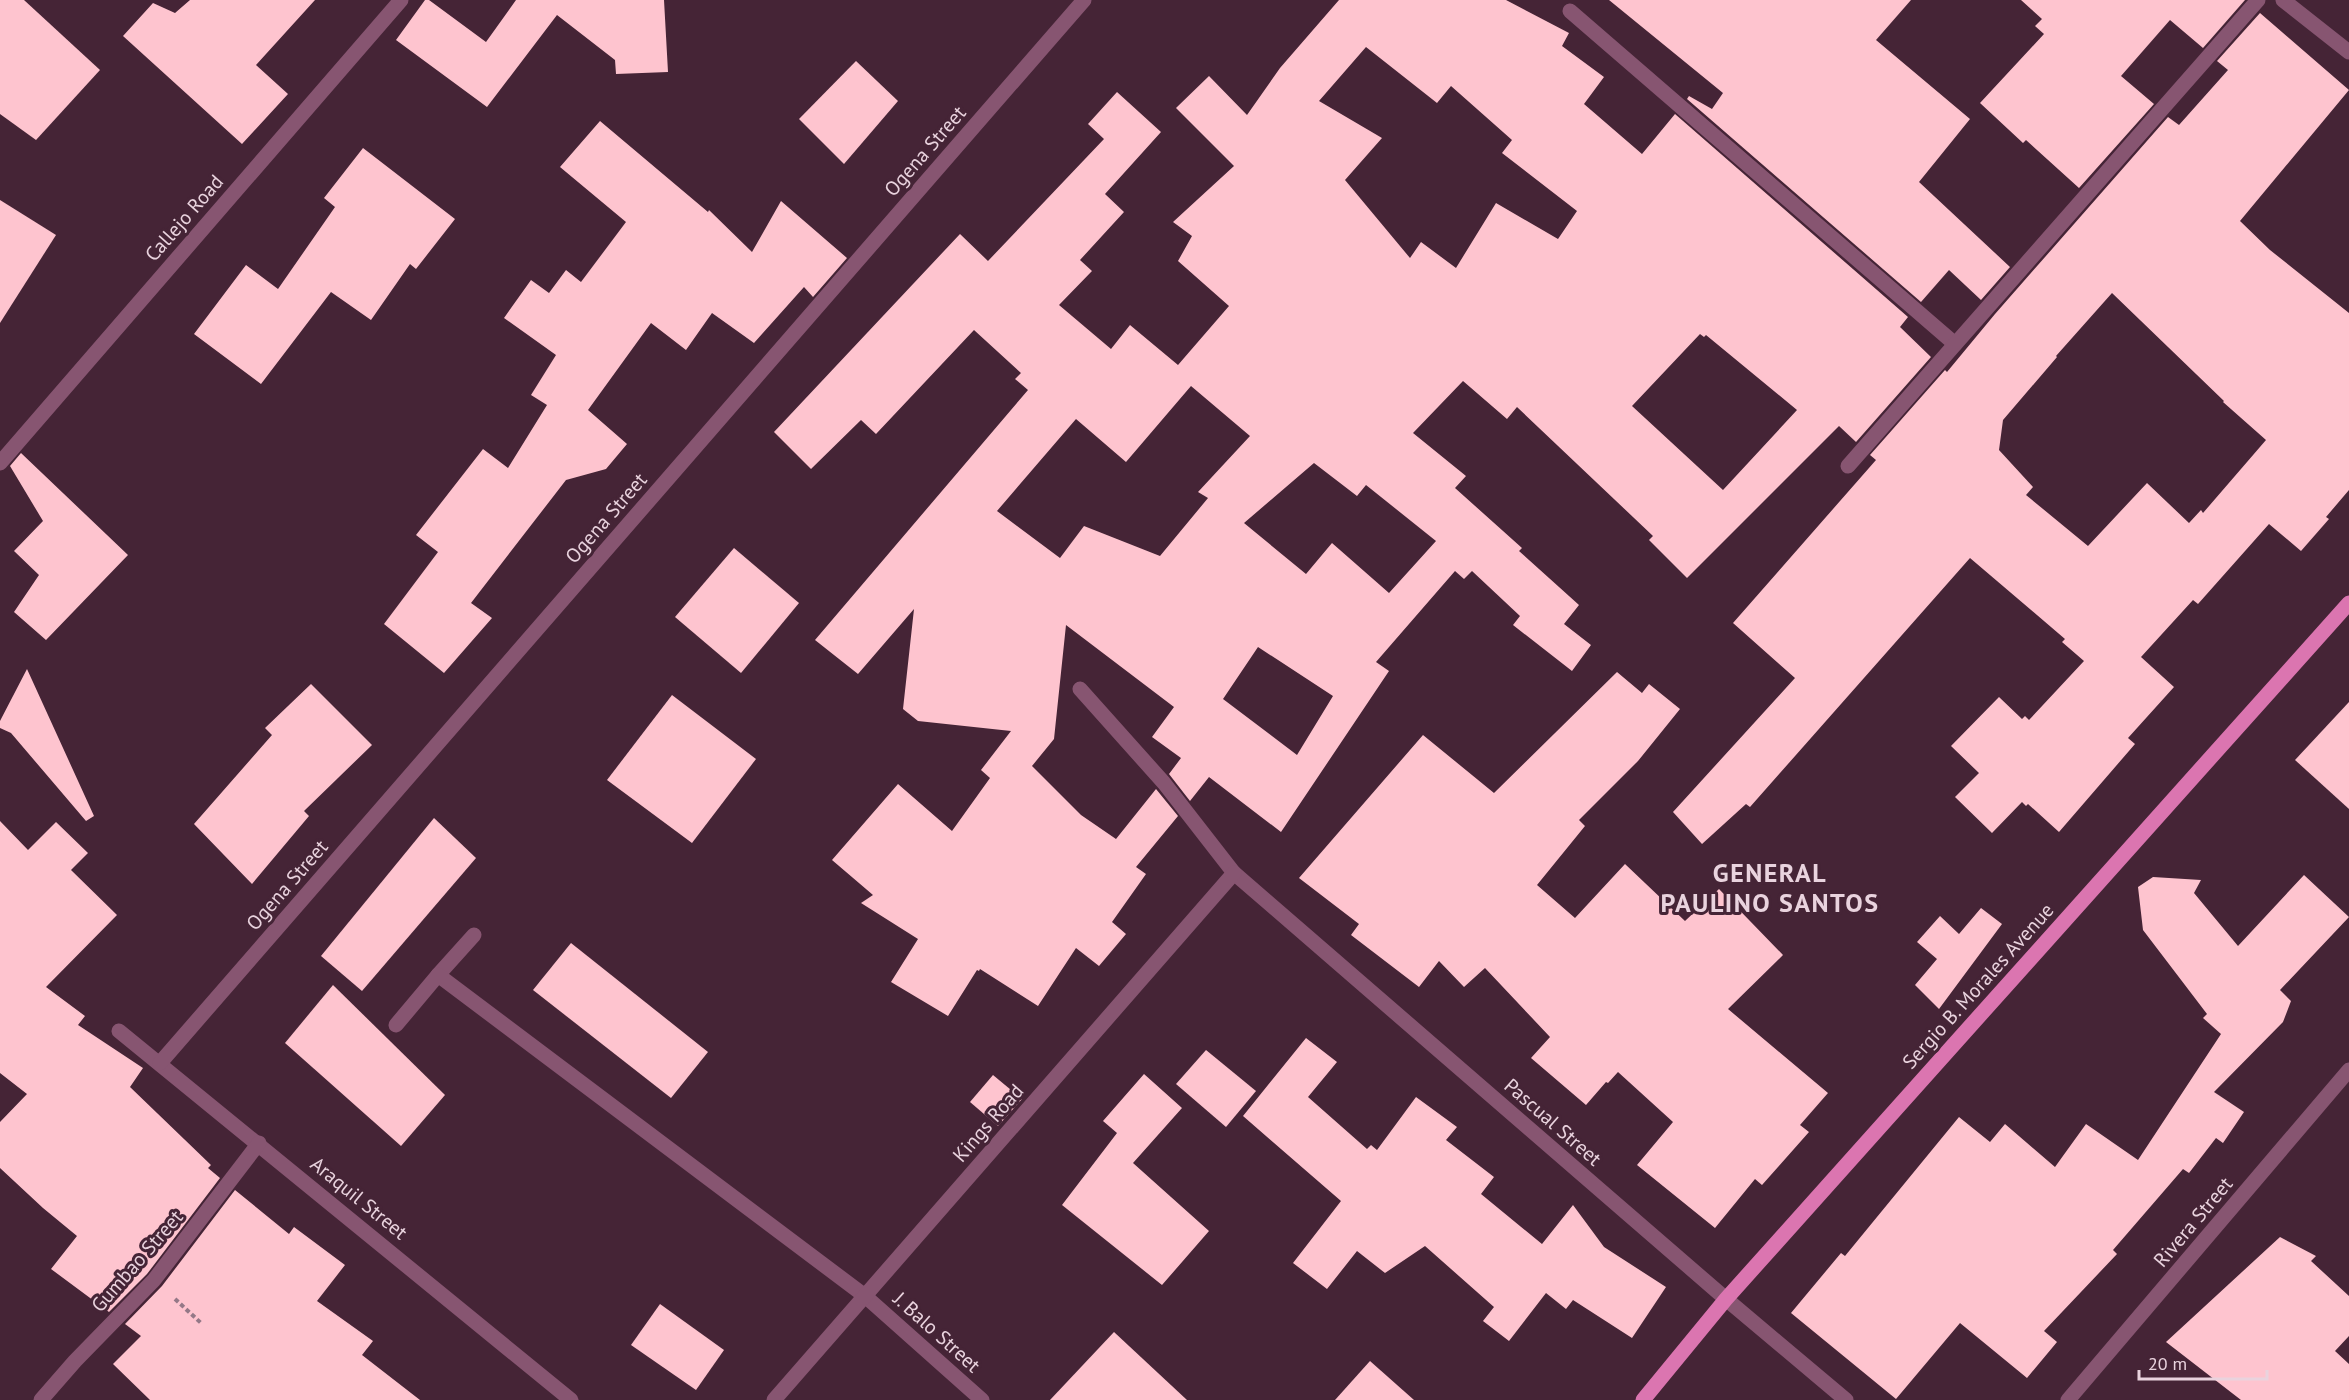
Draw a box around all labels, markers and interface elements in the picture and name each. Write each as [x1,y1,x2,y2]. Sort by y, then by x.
street label: Ogena Street [878,100,972,202]
street label: Callejo Road [139,169,229,267]
street label: Ogena Street [559,467,653,569]
street label: Ogena Street [240,834,334,936]
district label: GENERAL PAULINO SANTOS [1661,856,1879,919]
street label: Sergio B. Morales Avenue [1897,898,2059,1074]
street label: Pascual Street [1499,1073,1607,1172]
street label: Kings Road [947,1078,1029,1168]
street label: Araquil Street [305,1151,413,1245]
street label: Rivera Street [2148,1171,2238,1272]
street label: Gumbao Street [85,1204,189,1317]
street label: J. Balo Street [887,1285,986,1378]
scale bar [2139,1343,2266,1381]
text: 20 m [2148,1352,2187,1375]

